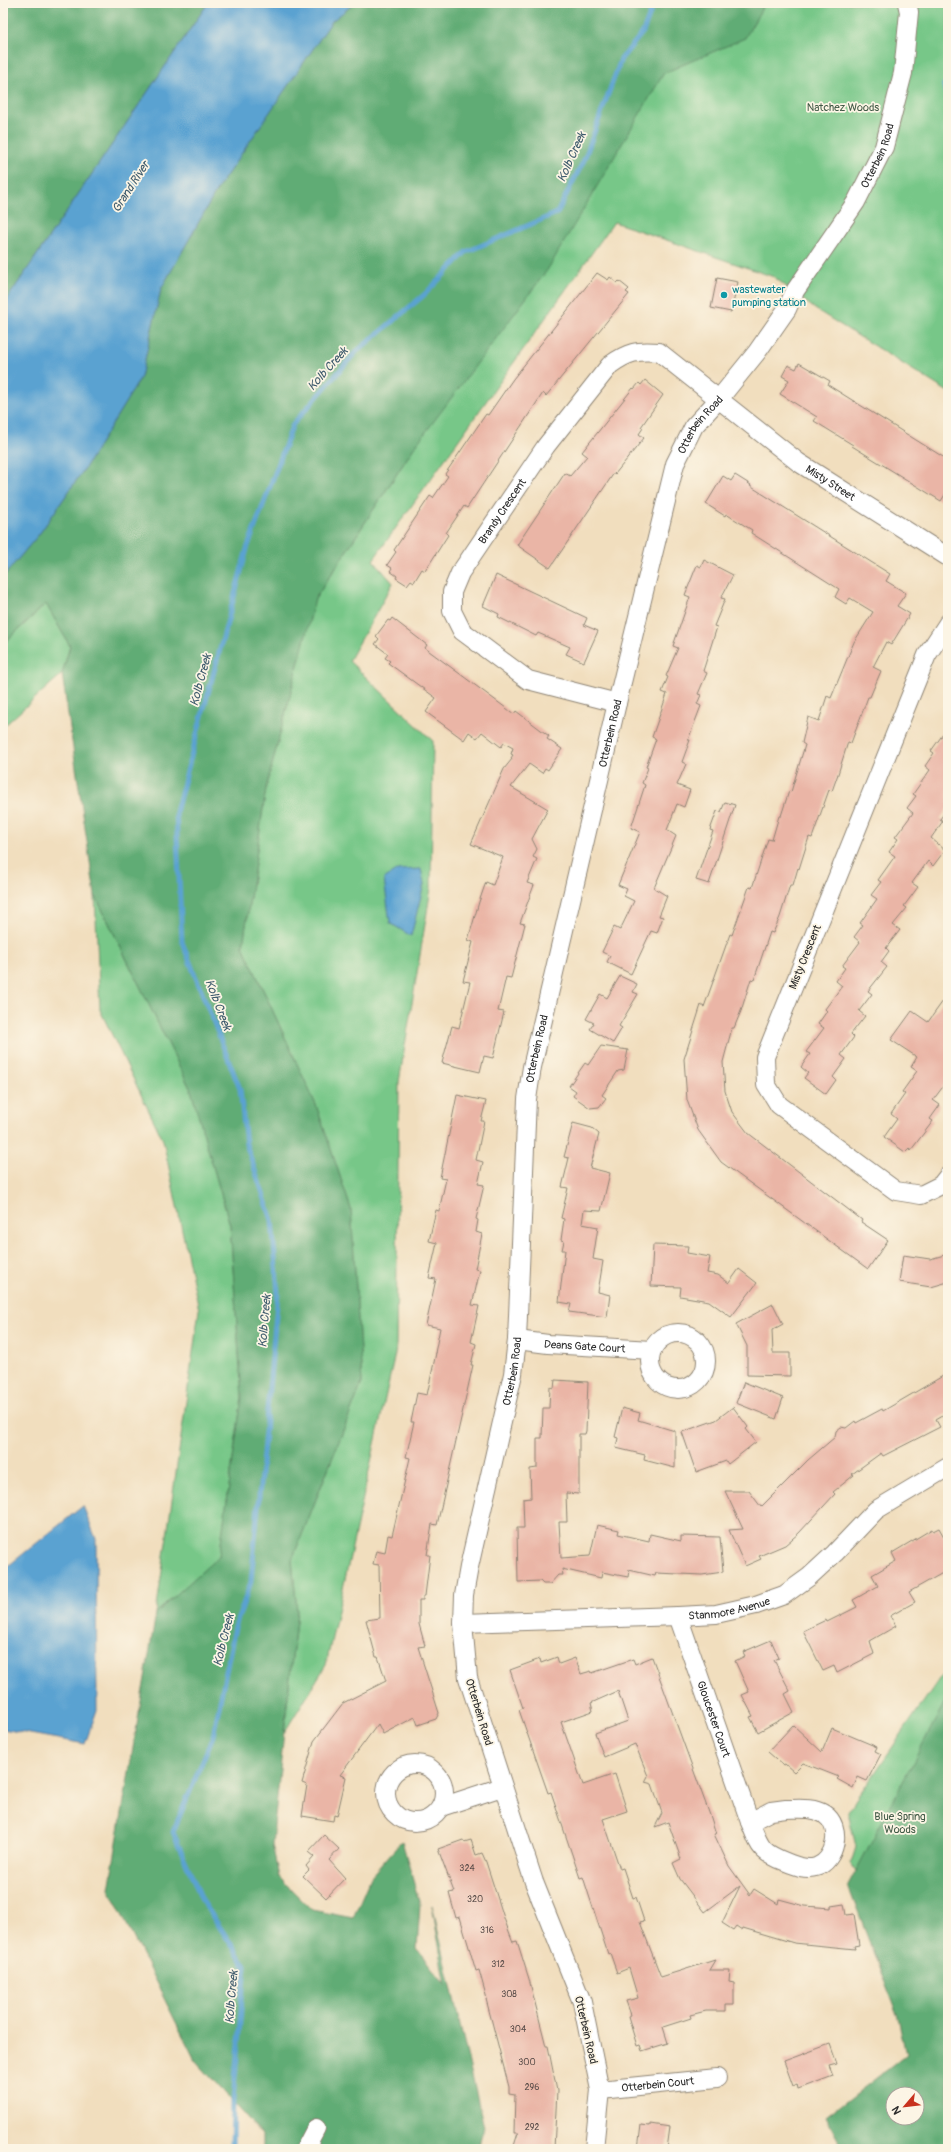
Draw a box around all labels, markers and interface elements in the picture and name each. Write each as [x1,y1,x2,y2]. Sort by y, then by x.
park label: Natchez Woods [807,101,879,114]
street label: Otterbein Road [858,122,896,190]
water label: Kolb Creek [554,129,590,184]
water label: Grand River [109,157,154,215]
place label: wastewater pumping station [732,283,806,309]
marker: wastewater pumping station [719,290,729,300]
water label: Kolb Creek [305,343,352,394]
street label: Otterbein Road [675,393,725,456]
street label: Misty Street [804,462,858,504]
street label: Brandy Crescent [475,475,529,546]
water label: Kolb Creek [187,651,215,708]
street label: Otterbein Road [596,698,624,768]
street label: Misty Crescent [786,922,824,991]
water label: Kolb Creek [201,977,235,1033]
street label: Otterbein Road [523,1013,550,1084]
water label: Kolb Creek [255,1293,275,1348]
street label: Otterbein Road [500,1337,524,1407]
street label: Deans Gate Court [543,1337,626,1355]
street label: Stanmore Avenue [688,1594,772,1622]
water label: Kolb Creek [210,1611,238,1668]
street label: Otterbein Road [463,1677,495,1747]
street label: Gloucester Court [695,1679,733,1759]
park label: Blue Spring Woods [874,1810,926,1836]
house number: 324 [459,1863,475,1874]
house number: 320 [467,1894,483,1905]
house number: 316 [480,1925,494,1936]
house number: 312 [491,1959,505,1970]
water label: Kolb Creek [222,1969,242,2024]
house number: 308 [501,1989,517,2000]
street label: Otterbein Road [572,1995,600,2065]
house number: 304 [510,2024,527,2035]
house number: 300 [518,2057,536,2068]
street label: Otterbein Court [621,2074,695,2094]
house number: 296 [525,2082,539,2093]
north arrow [885,2086,925,2126]
text: N [889,2104,904,2117]
house number: 292 [525,2122,539,2133]

